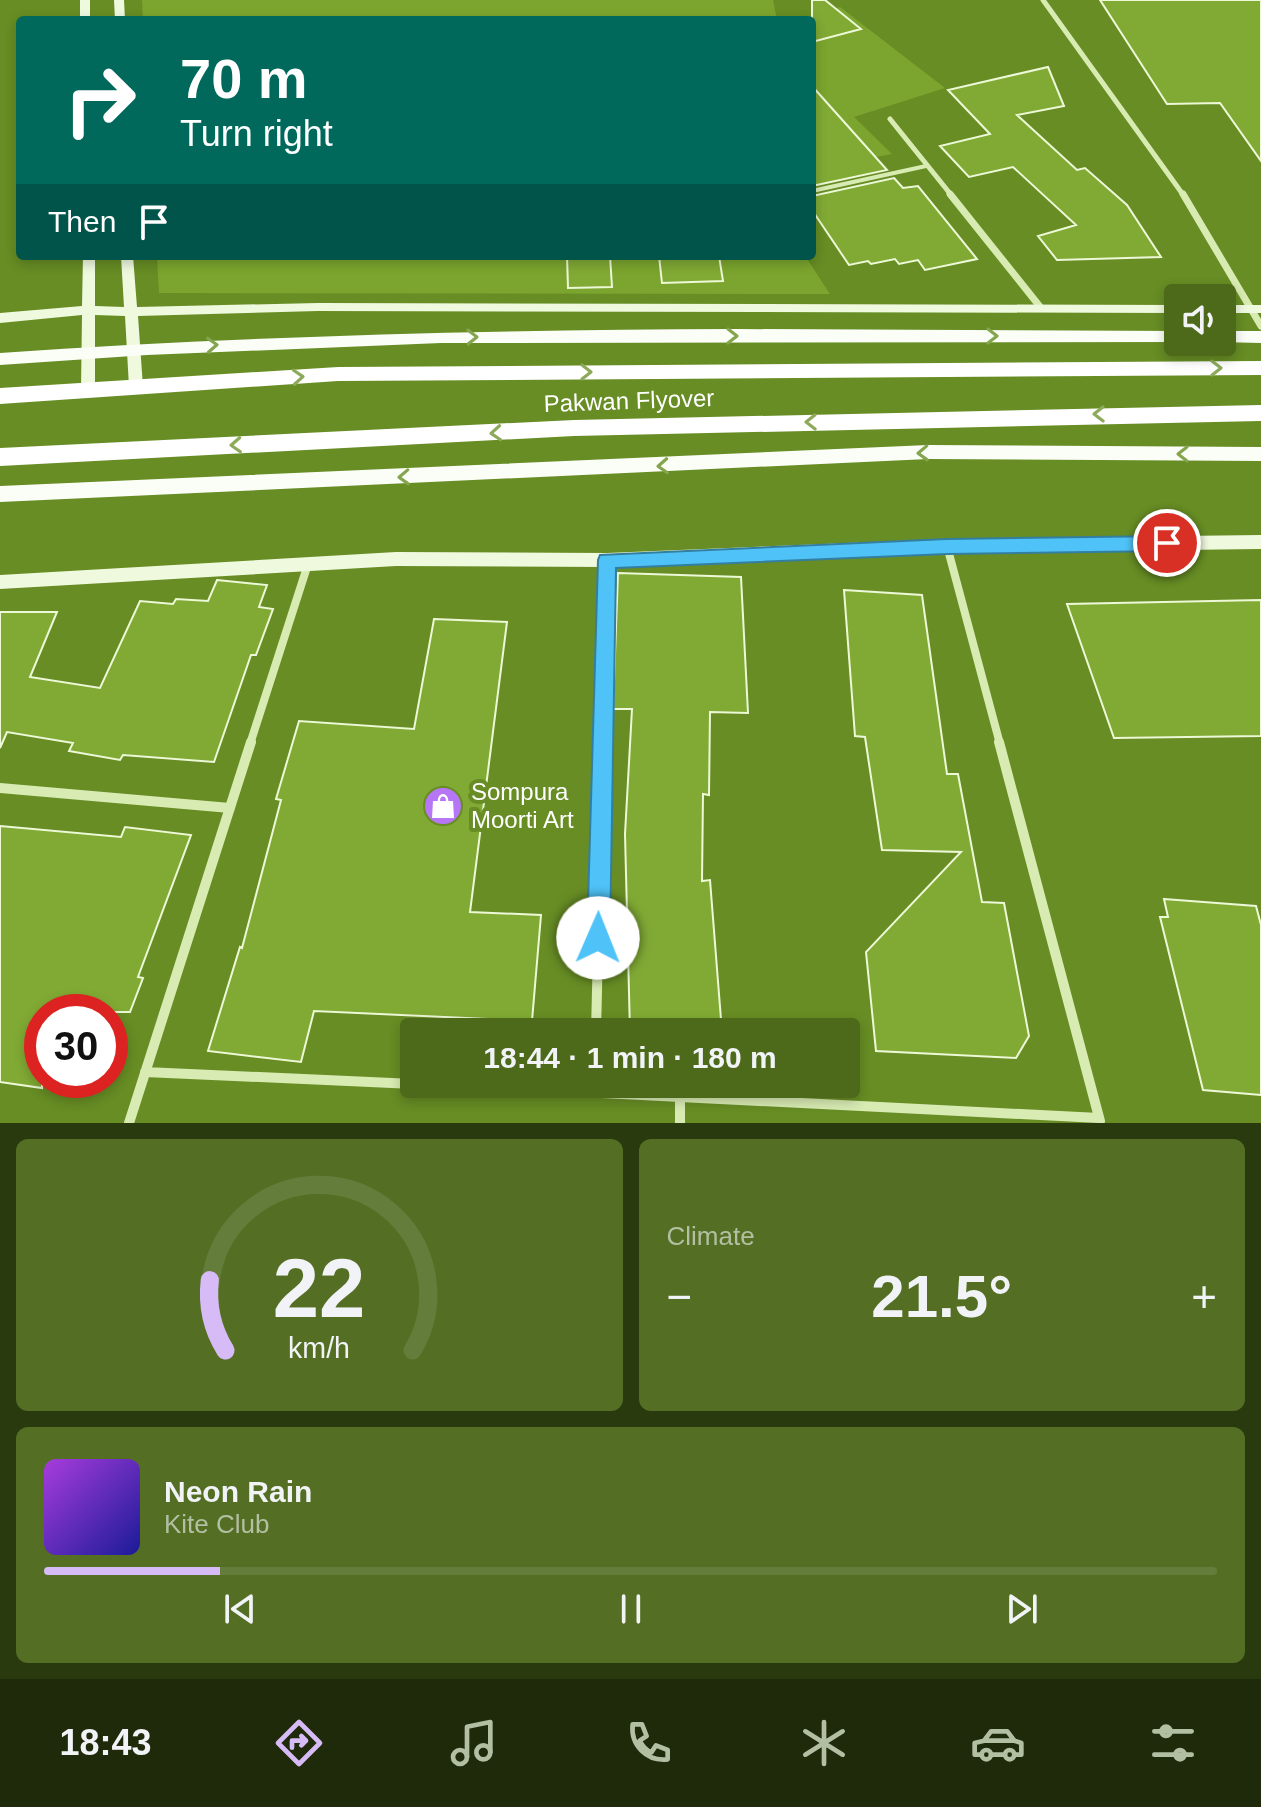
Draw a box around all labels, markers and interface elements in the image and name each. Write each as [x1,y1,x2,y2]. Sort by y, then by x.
text: 70 m [180,47,308,110]
icon: right [48,48,152,152]
text: Turn right [180,113,333,154]
icon: arrive [132,200,176,244]
text: Then [48,205,116,238]
map controls [1164,284,1236,356]
button: sound [1164,284,1236,356]
one-way arrow [726,327,739,345]
one-way arrow [986,327,999,345]
one-way arrow [466,328,479,346]
one-way arrow [206,337,219,354]
one-way arrow [1210,359,1223,377]
one-way arrow [580,364,593,381]
one-way arrow [292,369,305,386]
street label: Pakwan Flyover [543,384,715,417]
one-way arrow [1092,406,1105,423]
one-way arrow [804,413,817,430]
one-way arrow [489,424,502,441]
one-way arrow [229,436,242,453]
one-way arrow [916,444,929,461]
one-way arrow [1176,445,1189,463]
one-way arrow [656,457,669,474]
one-way arrow [397,469,410,486]
pin [1133,509,1201,577]
icon: arrive [1145,521,1189,565]
place label: Sompura Moorti Art [471,778,574,833]
shop icon: Sompura Moorti Art [422,785,464,827]
position arrow [556,896,640,980]
speed limit sign: 30 [24,994,128,1098]
text: 18:44 · 1 min · 180 m [483,1041,777,1074]
text: Climate [667,1221,755,1251]
text: 22 [273,1242,366,1335]
text: 21.5° [871,1263,1012,1330]
text: − [667,1272,692,1321]
text: + [1191,1272,1217,1321]
text: km/h [288,1332,350,1364]
text: Neon Rain [164,1475,312,1508]
text: Kite Club [164,1509,270,1539]
icon: previous [218,1587,262,1631]
icon: pause [609,1587,653,1631]
icon: next [1000,1587,1044,1631]
icon: directions [271,1715,327,1771]
icon: music [446,1715,502,1771]
icon: phone [621,1715,677,1771]
icon: climate [796,1715,852,1771]
icon: car [970,1715,1026,1771]
icon: filters [1145,1715,1201,1771]
text: 18:43 [59,1722,152,1763]

